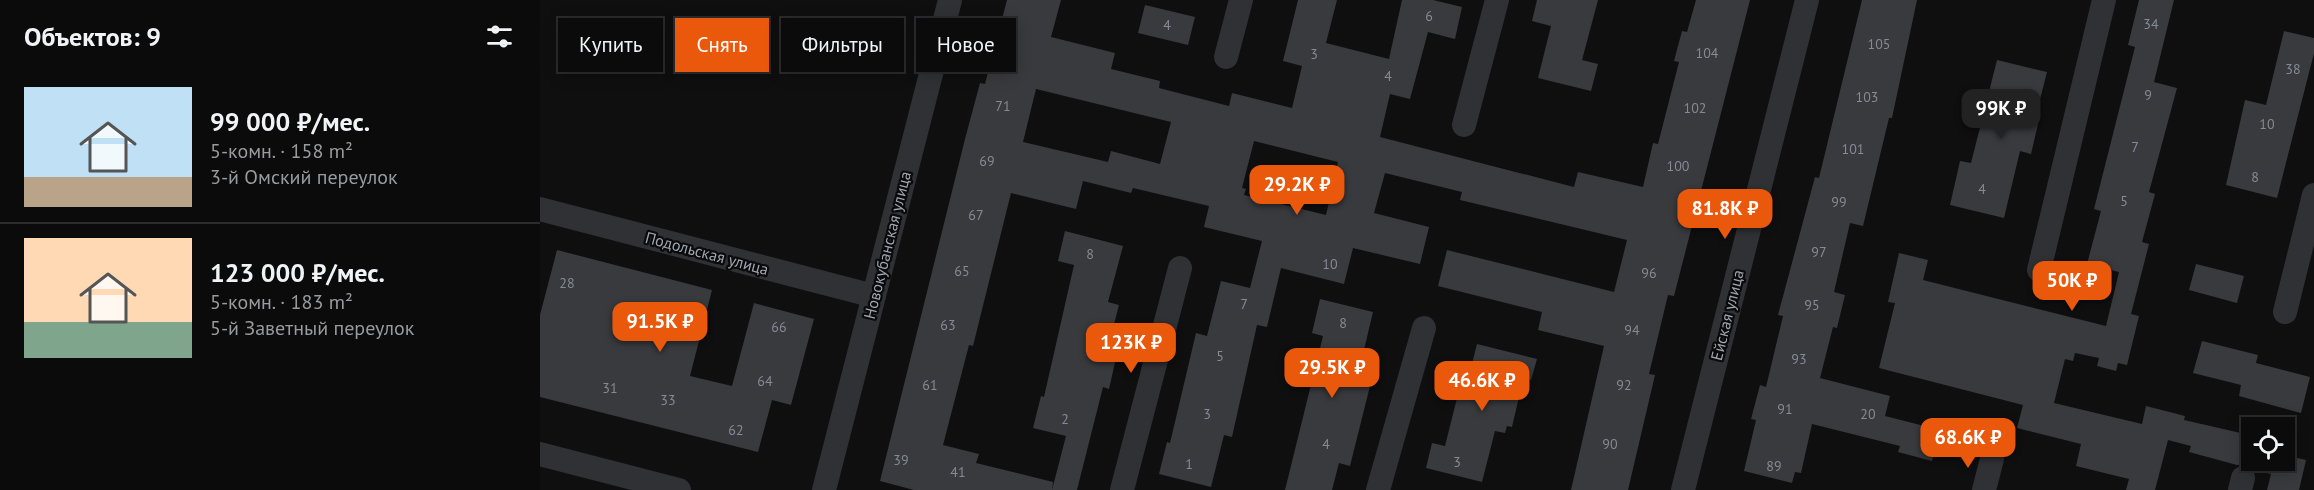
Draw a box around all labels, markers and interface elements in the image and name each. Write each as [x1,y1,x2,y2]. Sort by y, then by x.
house number: 6 [1425,7,1433,25]
house number: 34 [2143,15,2159,33]
house number: 4 [1163,16,1171,34]
chip: Купить [558,18,663,72]
chip: Снять [675,18,769,72]
chip: Фильтры [781,18,904,72]
chip: Новое [916,18,1016,72]
text: Объектов: 9 [24,20,161,53]
icon: filters [483,20,516,53]
house number: 105 [1868,35,1890,53]
house number: 104 [1696,44,1719,62]
house number: 3 [1310,45,1318,63]
house number: 38 [2285,60,2301,78]
house number: 4 [1384,67,1392,85]
house number: 9 [2144,86,2152,104]
house number: 103 [1856,88,1878,106]
pin: 99K ₽ [1959,89,2043,140]
text: 99K ₽ [1976,95,2026,121]
house number: 71 [995,97,1011,115]
house number: 102 [1684,99,1706,117]
text: 99 000 ₽/мес. [210,105,370,138]
icon: home [72,111,144,183]
house number: 10 [2259,115,2275,133]
text: 5-комн. · 158 m² [210,138,353,164]
house number: 7 [2131,138,2139,156]
house number: 101 [1842,140,1864,158]
house number: 69 [979,152,995,170]
house number: 100 [1667,157,1690,175]
text: 3-й Омский переулок [210,164,398,190]
pin: 29.2K ₽ [1242,165,1352,216]
house number: 8 [2251,168,2259,186]
street label: Новокубанская улица [859,169,915,321]
text: 29.2K ₽ [1263,171,1331,197]
house number: 4 [1978,180,1986,198]
pin: 81.8K ₽ [1670,189,1780,240]
house number: 5 [2120,192,2128,210]
house number: 99 [1831,193,1847,211]
text: 81.8K ₽ [1691,195,1759,221]
house number: 67 [968,206,984,224]
street label: Подольская улица [643,227,771,279]
house number: 97 [1811,243,1827,261]
house number: 8 [1086,245,1094,263]
house number: 10 [1322,255,1338,273]
text: 123 000 ₽/мес. [210,256,385,289]
pin: 50K ₽ [2030,261,2114,312]
icon: home [72,262,144,334]
house number: 65 [954,262,970,280]
house number: 96 [1641,264,1657,282]
text: 50K ₽ [2047,267,2097,293]
street label: Ейская улица [1706,268,1748,362]
house number: 28 [559,274,575,292]
text: 5-комн. · 183 m² [210,289,353,315]
house number: 7 [1240,295,1248,313]
house number: 95 [1804,296,1820,314]
pin: 91.5K ₽ [605,302,715,353]
text: 91.5K ₽ [626,308,694,334]
house number: 8 [1339,314,1347,332]
text: 5-й Заветный переулок [210,315,414,341]
house number: 63 [940,316,956,334]
house number: 66 [771,318,787,336]
house number: 94 [1624,321,1640,339]
pin: 123K ₽ [1082,323,1180,374]
text: 123K ₽ [1100,329,1162,355]
house number: 5 [1216,347,1224,365]
pin: 29.5K ₽ [1277,348,1387,399]
house number: 93 [1791,350,1807,368]
text: 29.5K ₽ [1298,354,1366,380]
pin: 46.6K ₽ [1427,361,1537,412]
text: 46.6K ₽ [1448,367,1516,393]
house number: 64 [757,372,773,390]
house number: 61 [922,376,938,394]
house number: 92 [1616,376,1632,394]
house number: 31 [602,379,618,397]
house number: 33 [660,391,676,409]
house number: 91 [1777,400,1793,418]
house number: 3 [1203,405,1211,423]
house number: 20 [1860,405,1876,423]
house number: 2 [1061,410,1069,428]
map controls [2241,417,2295,471]
button: locate [2241,417,2295,471]
pin: 68.6K ₽ [1913,418,2023,469]
house number: 62 [728,421,744,439]
text: 68.6K ₽ [1934,424,2002,450]
house number: 4 [1322,435,1330,453]
house number: 90 [1602,435,1618,453]
house number: 39 [893,451,909,469]
house number: 3 [1453,453,1461,471]
house number: 1 [1185,455,1193,473]
house number: 89 [1766,457,1782,475]
house number: 41 [950,463,966,481]

